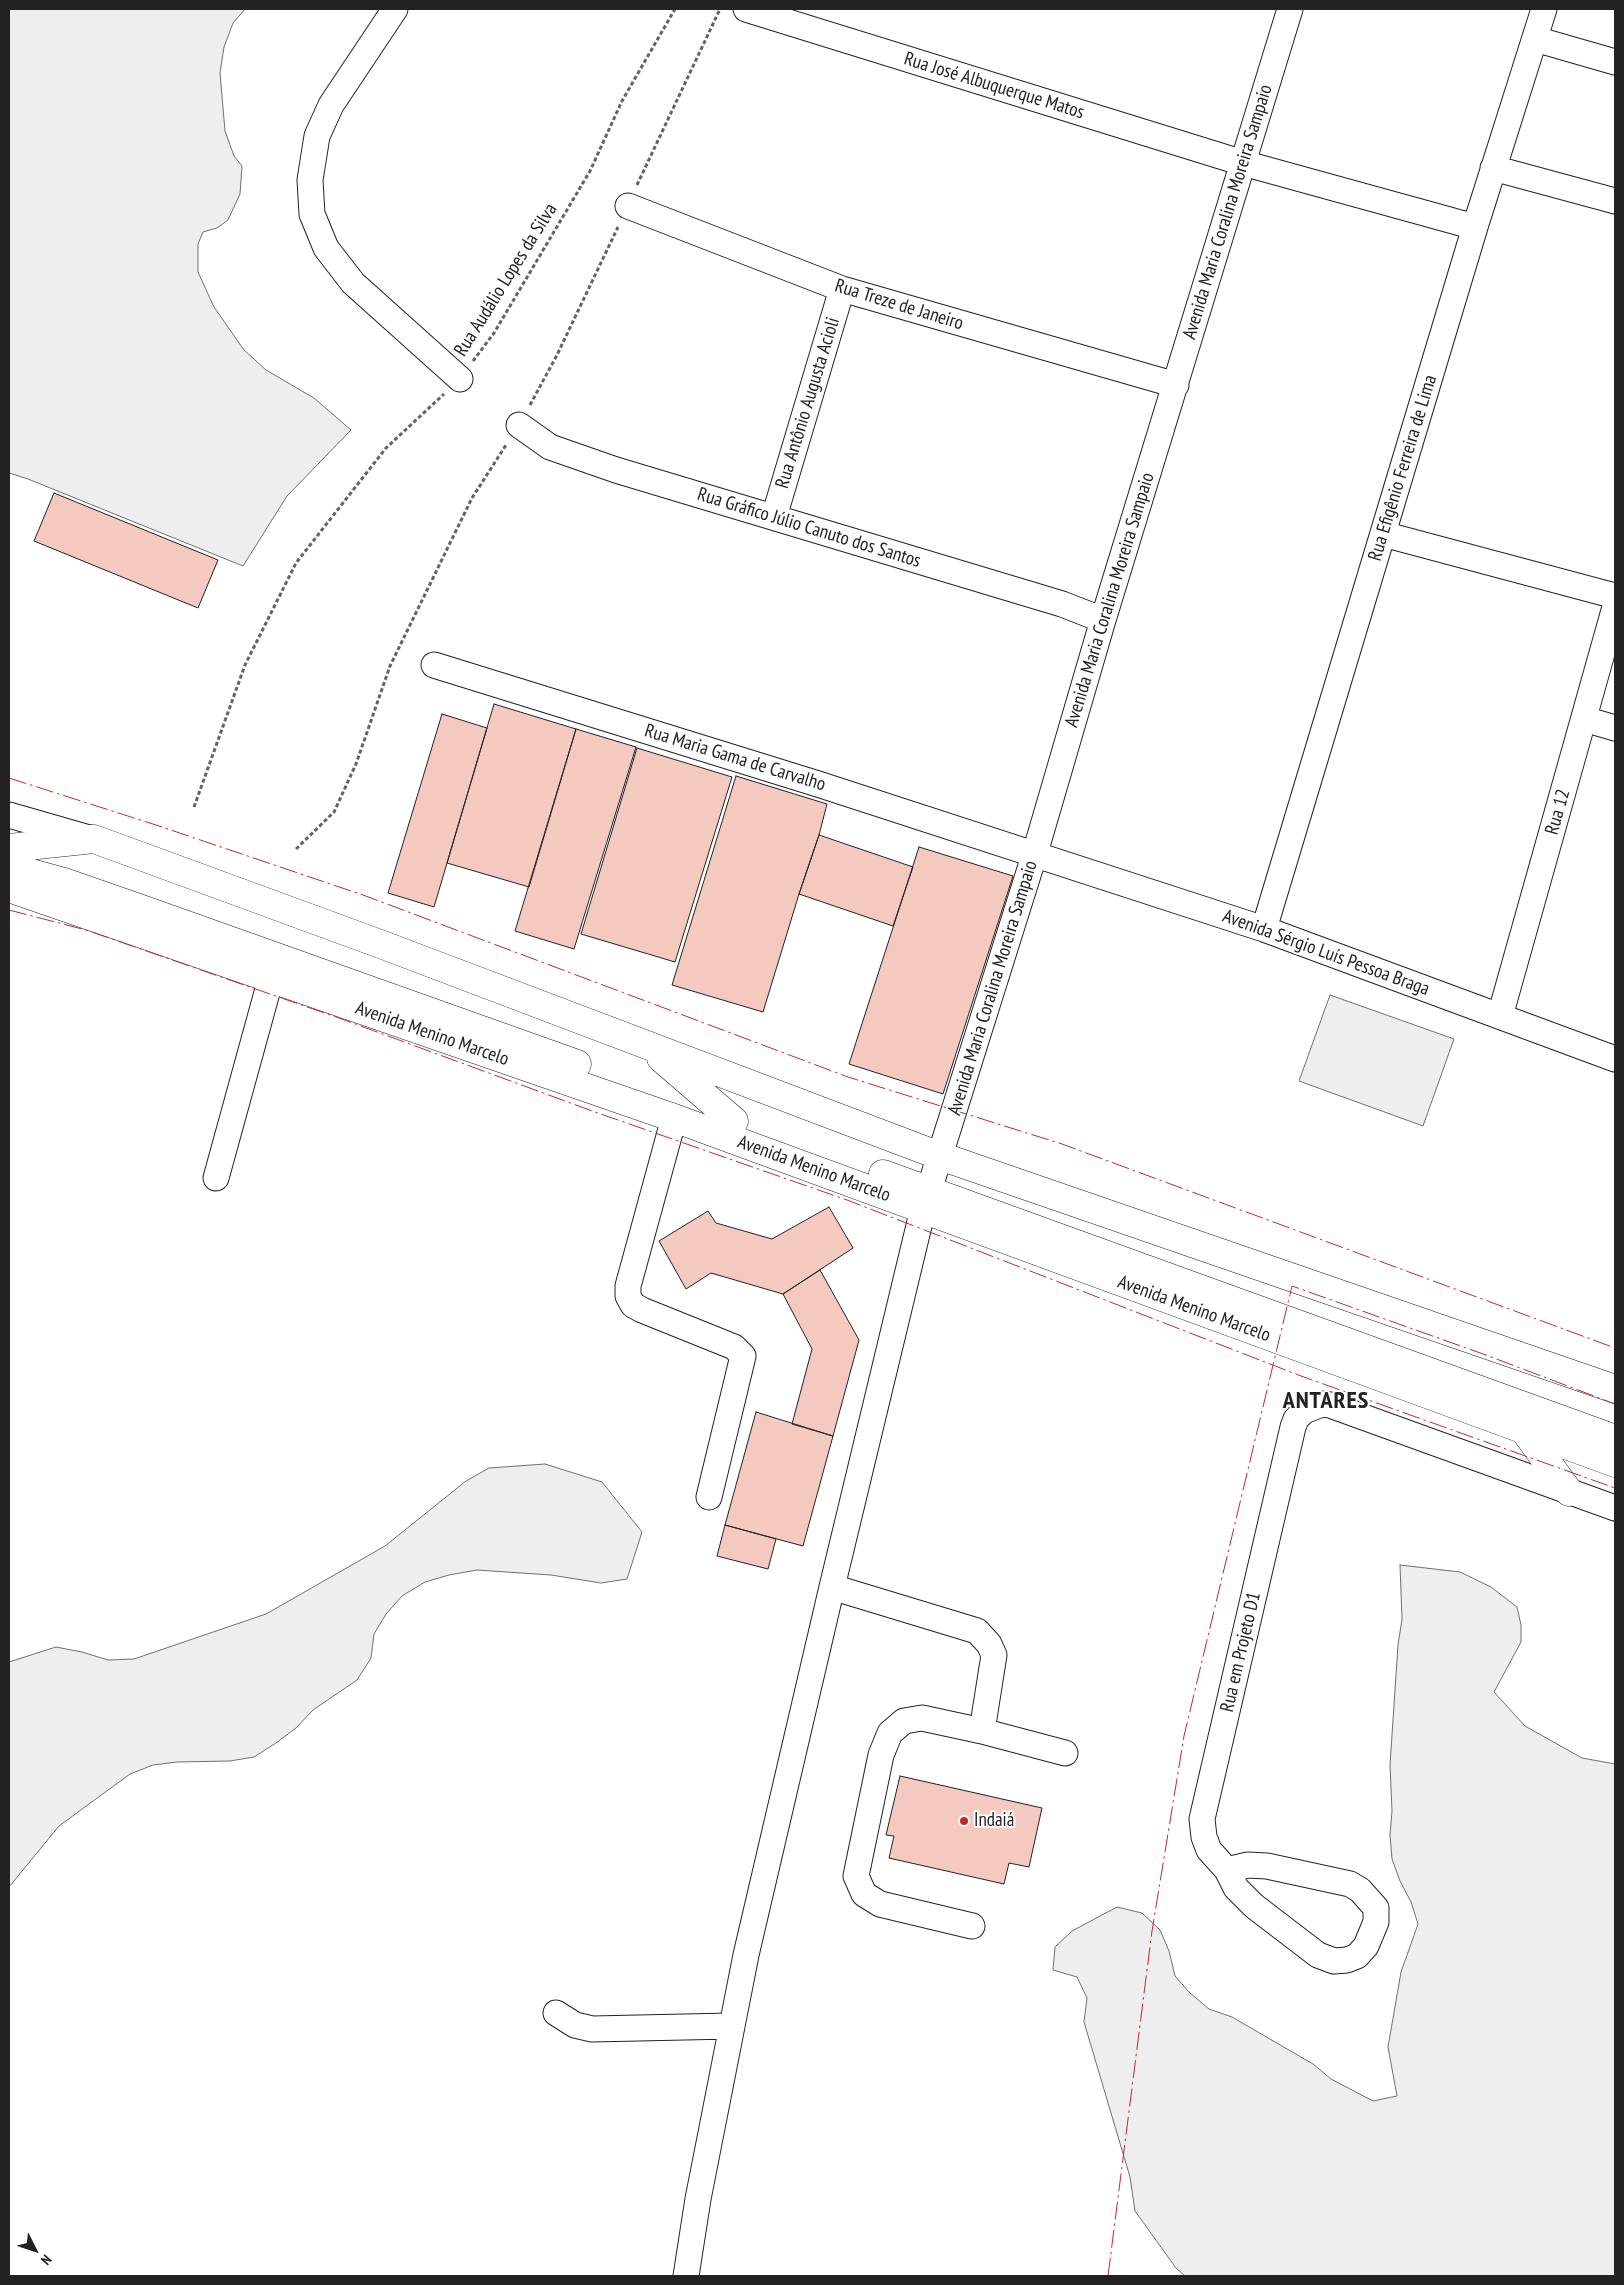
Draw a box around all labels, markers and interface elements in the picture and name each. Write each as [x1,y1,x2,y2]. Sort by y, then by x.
street label: Rua José Albuquerque Matos [901,48,1087,124]
street label: Avenida Maria Coralina Moreira Sampaio [1178,82,1278,342]
street label: Rua Audálio Lopes da Silva [450,199,562,361]
street label: Rua Treze de Janeiro [832,275,966,335]
street label: Rua Antônio Augusta Acioli [771,315,845,491]
street label: Rua Efigênio Ferreira de Lima [1364,372,1442,564]
street label: Avenida Maria Coralina Moreira Sampaio [1060,470,1160,730]
street label: Rua Gráfico Júlio Canuto dos Santos [695,483,923,573]
street label: Rua Maria Gama de Carvalho [642,720,828,796]
street label: Rua 12 [1541,787,1575,837]
street label: Avenida Maria Coralina Moreira Sampaio [943,858,1043,1118]
street label: Avenida Sérgio Luís Pessoa Braga [1220,905,1432,1001]
street label: Avenida Menino Marcelo [352,997,512,1071]
street label: Avenida Menino Marcelo [735,1131,893,1207]
street label: Avenida Menino Marcelo [1115,1271,1273,1347]
district label: ANTARES [1282,1387,1370,1415]
street label: Rua em Projeto D1 [1216,1590,1266,1714]
place label: Indaiá [974,1810,1014,1832]
marker: Indaiá [958,1815,970,1827]
north arrow [10,2225,60,2275]
text: N [37,2251,56,2269]

